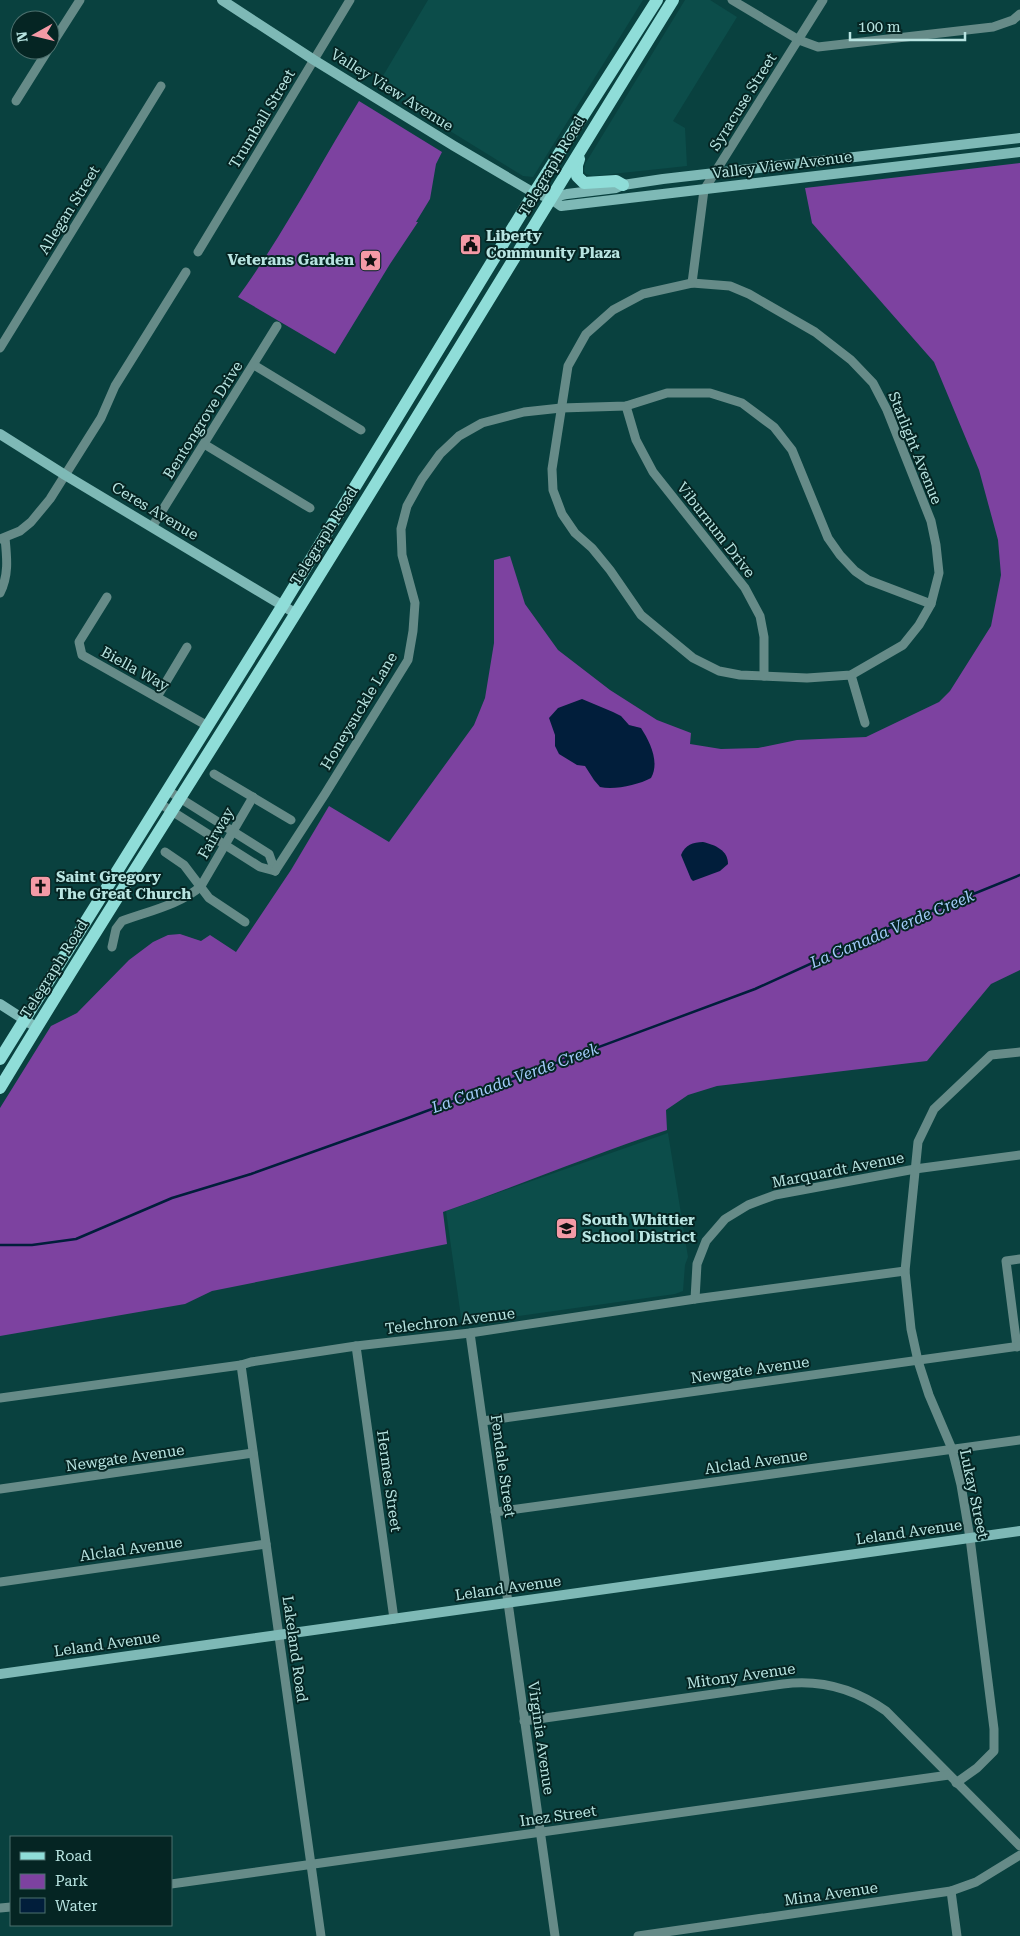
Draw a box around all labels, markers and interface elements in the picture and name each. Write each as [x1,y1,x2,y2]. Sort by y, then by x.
north arrow [10,10,60,60]
scale bar [850,10,965,42]
text: 100 m [858,18,901,36]
text: N [13,30,31,43]
street label: Valley View Avenue [327,45,457,135]
street label: Syracuse Street [706,49,780,154]
street label: Trumball Street [225,66,299,172]
street label: Telegraph Road [515,113,589,219]
street label: Valley View Avenue [711,147,853,183]
street label: Allegan Street [35,162,104,258]
place label: Liberty Community Plaza [486,227,620,262]
public building icon: Liberty Community Plaza [458,233,482,257]
place icon: Veterans Garden [358,248,382,272]
place label: Veterans Garden [227,251,354,269]
street label: Bentongrove Drive [159,358,247,482]
street label: Starlight Avenue [884,389,946,507]
street label: Ceres Avenue [108,478,202,544]
street label: Viburnum Drive [673,479,759,581]
street label: Telegraph Road [286,483,362,589]
street label: Biella Way [98,643,172,695]
street label: Honeysuckle Lane [317,649,401,773]
street label: Fairway [194,804,238,862]
place label: Saint Gregory The Great Church [56,868,191,903]
church icon: Saint Gregory The Great Church [28,874,52,898]
water label: La Canada Verde Creek [806,886,977,973]
street label: Telegraph Road [16,916,92,1022]
water label: La Canada Verde Creek [428,1039,601,1117]
street label: Marquardt Avenue [770,1148,906,1192]
place label: South Whittier School District [582,1211,696,1246]
school or university icon: South Whittier School District [554,1217,578,1241]
street label: Telechron Avenue [384,1304,516,1338]
street label: Newgate Avenue [690,1353,810,1387]
street label: Fendale Street [487,1413,519,1519]
street label: Hermes Street [373,1429,405,1533]
street label: Newgate Avenue [65,1441,185,1475]
street label: Alclad Avenue [703,1446,809,1478]
street label: Lukay Street [956,1448,992,1541]
street label: Leland Avenue [855,1516,963,1548]
street label: Alclad Avenue [78,1533,184,1565]
street label: Leland Avenue [454,1572,562,1604]
street label: Lakeland Road [279,1595,311,1704]
street label: Leland Avenue [53,1628,161,1660]
street label: Mitony Avenue [685,1659,797,1693]
street label: Virginia Avenue [524,1680,558,1796]
street label: Inez Street [518,1802,598,1830]
legend [10,1836,172,1926]
text: Road [55,1847,92,1865]
text: Park [55,1872,89,1890]
street label: Mina Avenue [783,1879,879,1909]
text: Water [55,1897,97,1915]

